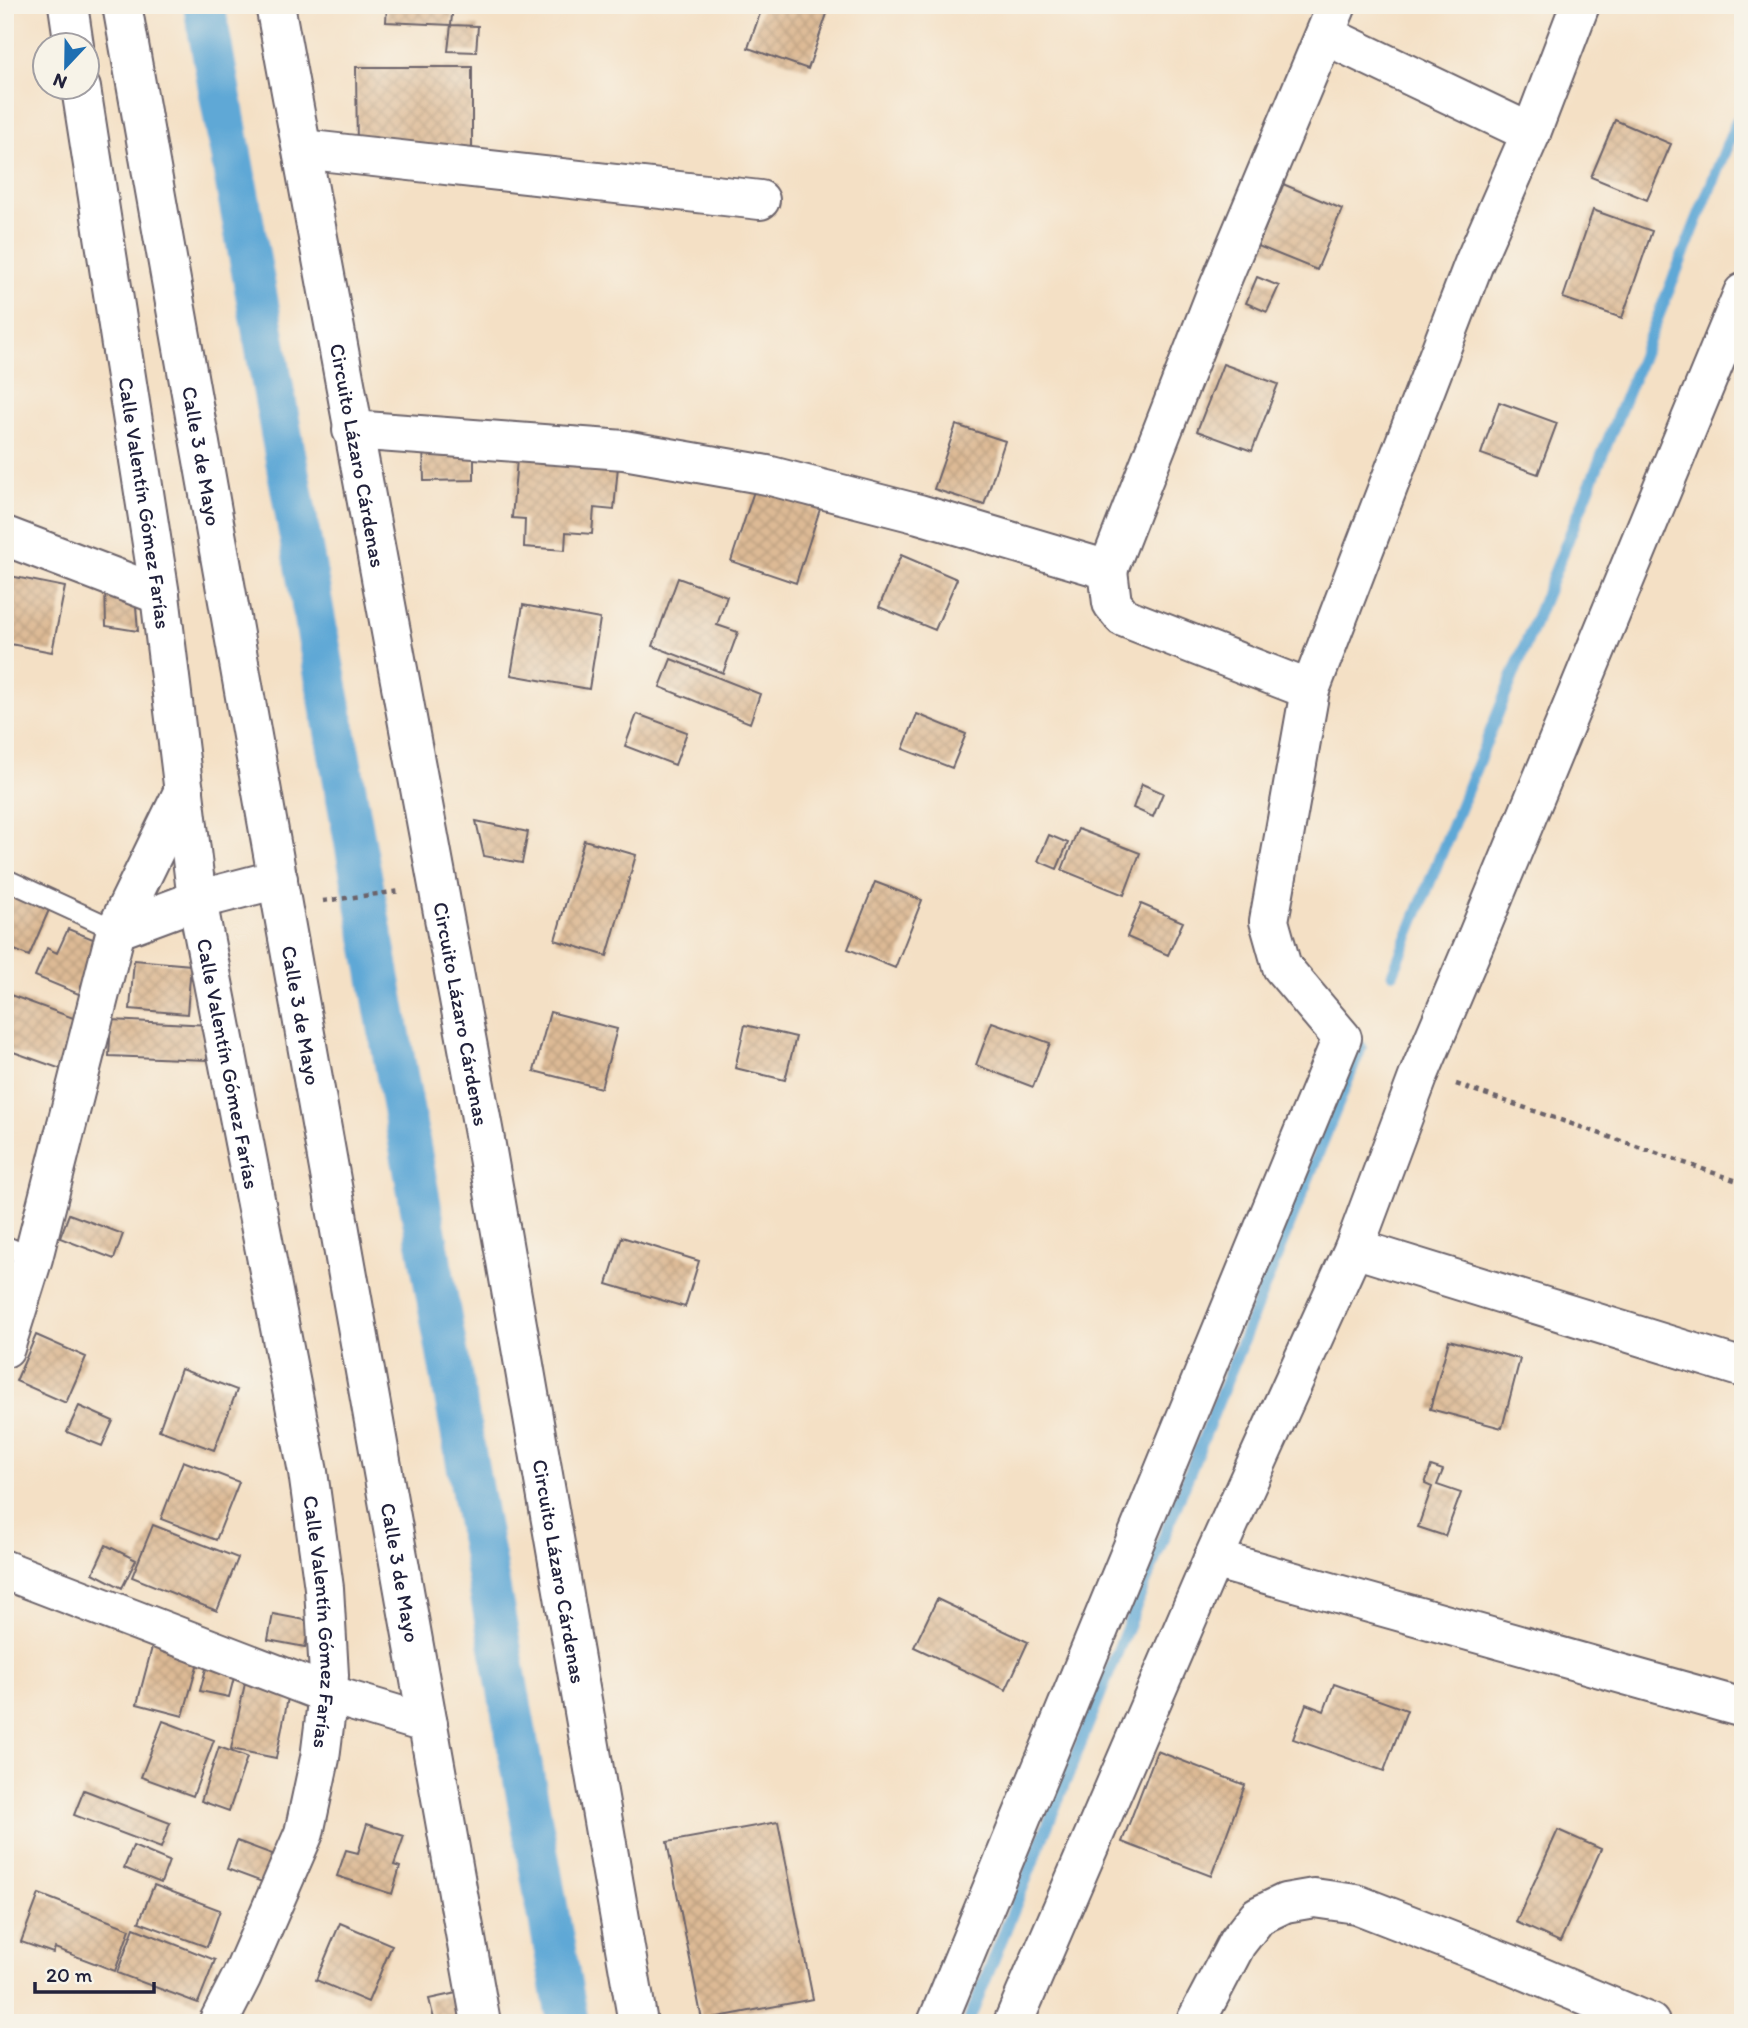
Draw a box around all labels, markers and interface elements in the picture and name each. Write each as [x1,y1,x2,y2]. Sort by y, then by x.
north arrow [32,32,102,102]
text: N [50,68,70,94]
street label: Circuito Lázaro Cárdenas [325,341,391,569]
street label: Calle Valentín Gómez Farías [114,375,177,630]
street label: Calle 3 de Mayo [178,384,227,528]
street label: Circuito Lázaro Cárdenas [429,900,495,1128]
street label: Calle Valentín Gómez Farías [192,936,265,1191]
street label: Calle 3 de Mayo [277,943,326,1087]
street label: Circuito Lázaro Cárdenas [528,1457,591,1685]
street label: Calle Valentín Gómez Farías [299,1494,342,1750]
street label: Calle 3 de Mayo [376,1501,426,1644]
scale bar [35,1951,154,1995]
text: 20 m [46,1962,93,1987]

